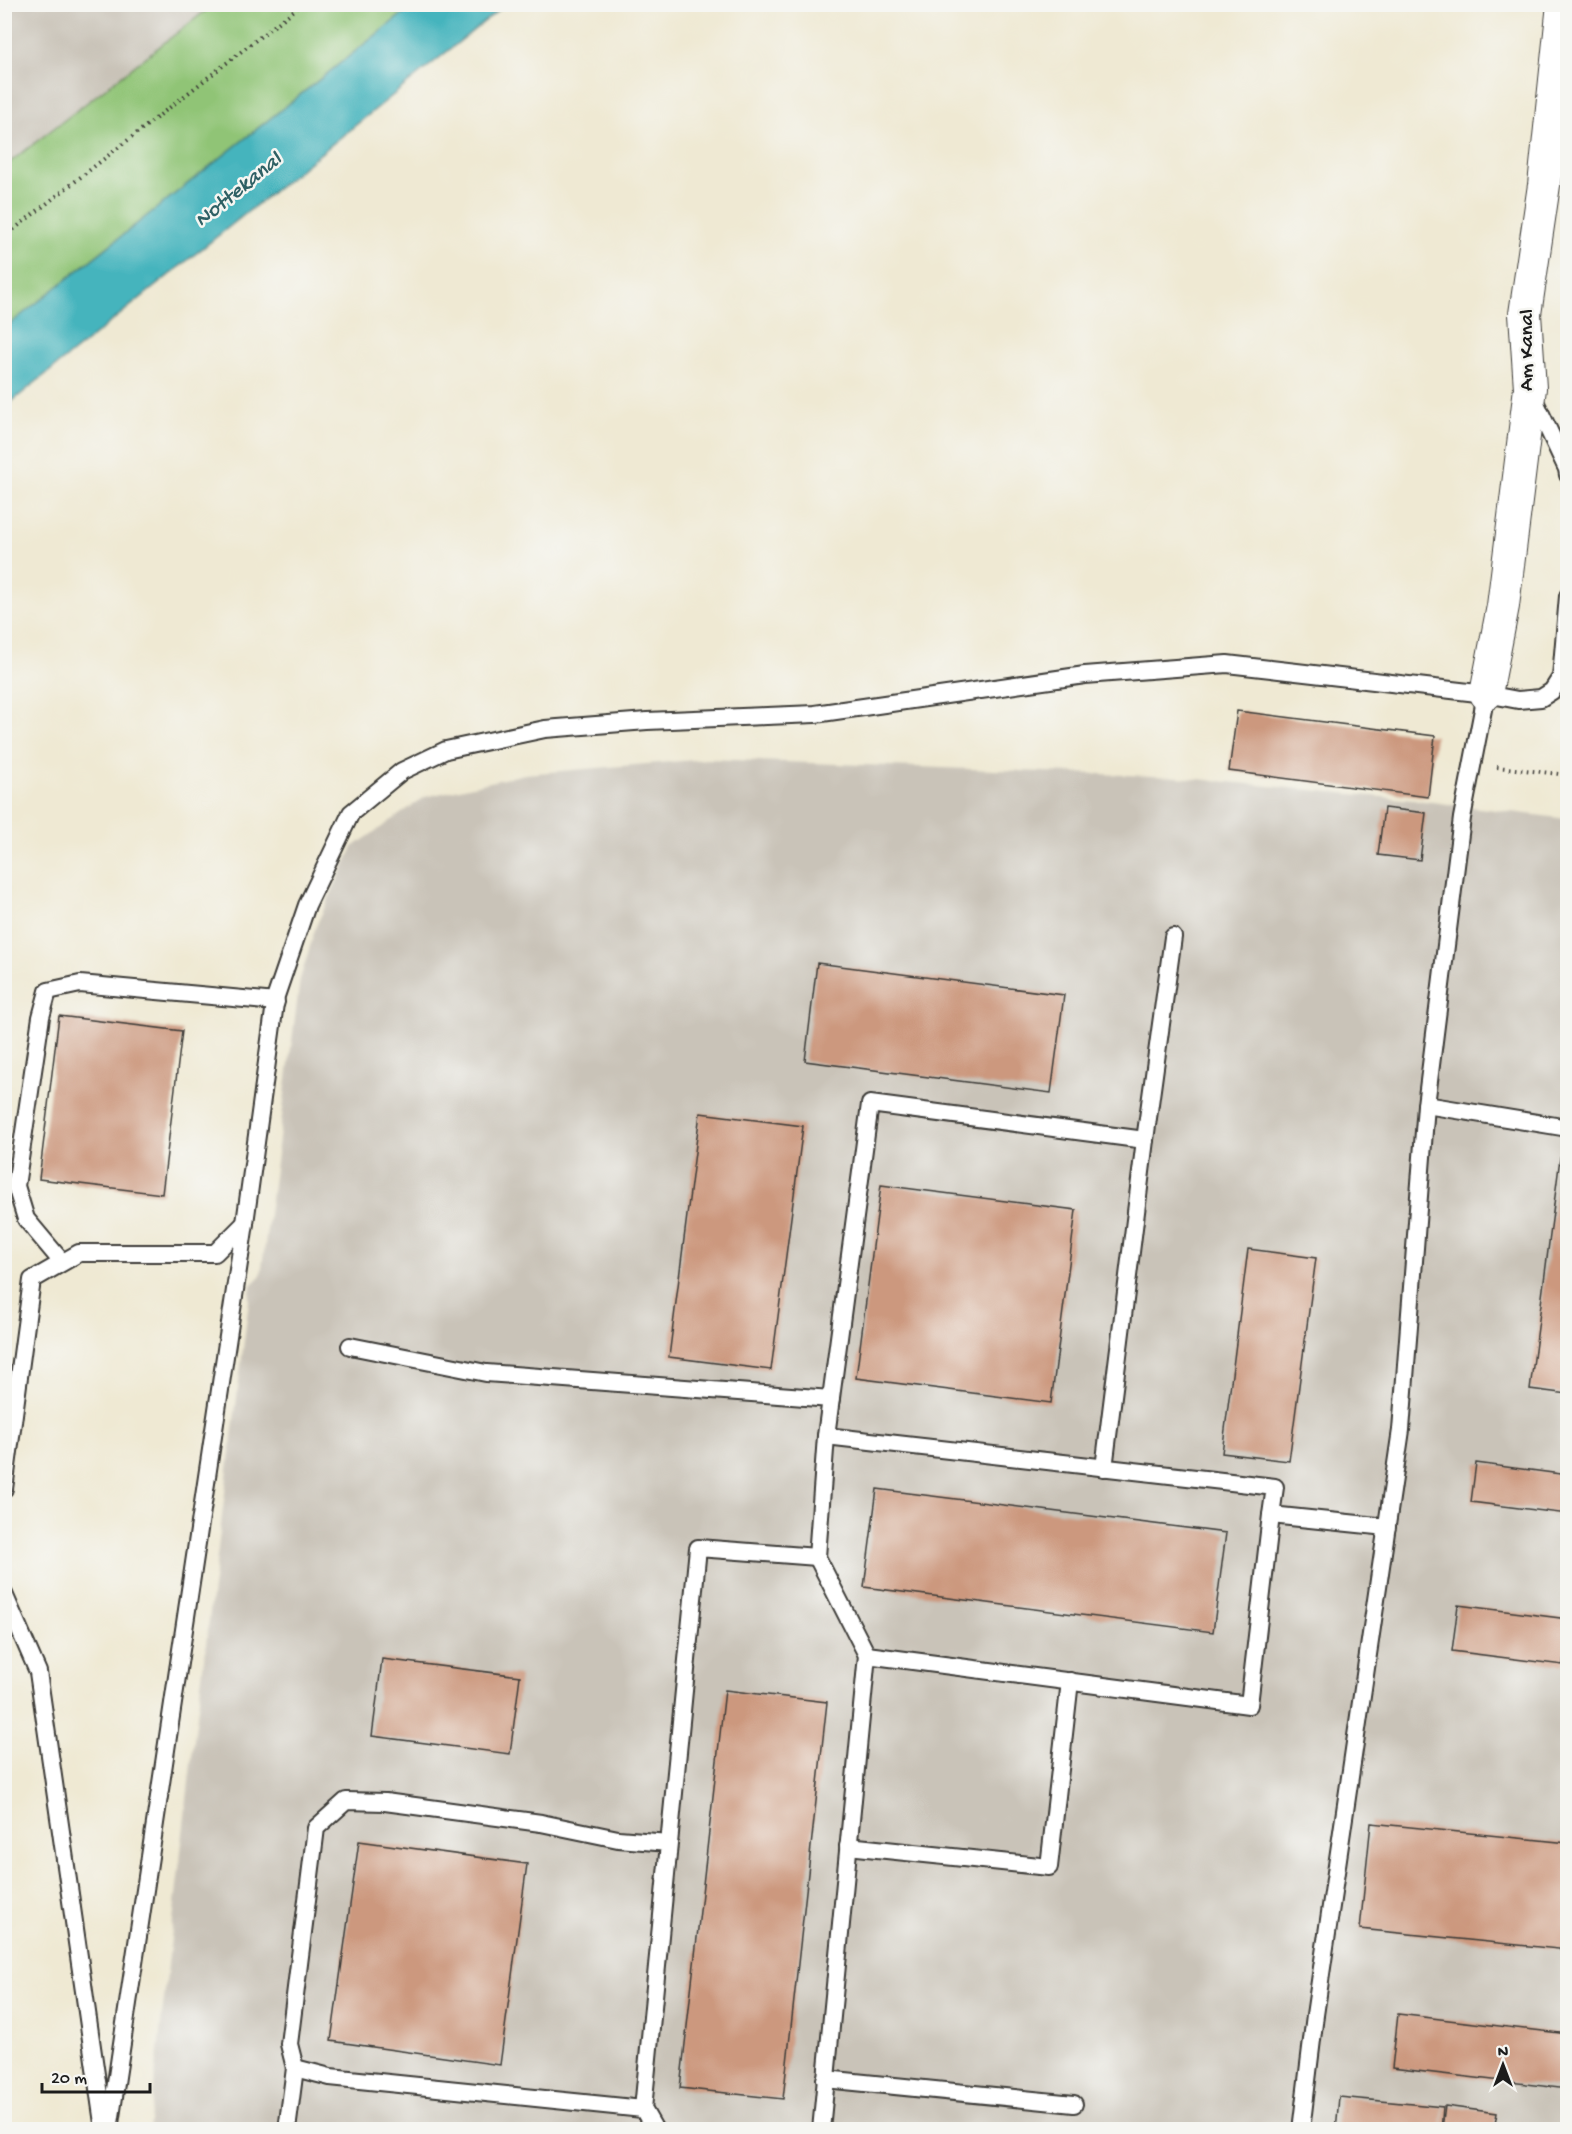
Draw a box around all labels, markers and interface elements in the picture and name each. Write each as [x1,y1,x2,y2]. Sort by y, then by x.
water label: Nottekanal [190,147,289,234]
street label: Am Kanal [1516,309,1541,391]
north arrow [1473,2035,1533,2095]
text: N [1498,2044,1509,2063]
scale bar [42,2056,150,2094]
text: 20 m [51,2069,87,2090]

